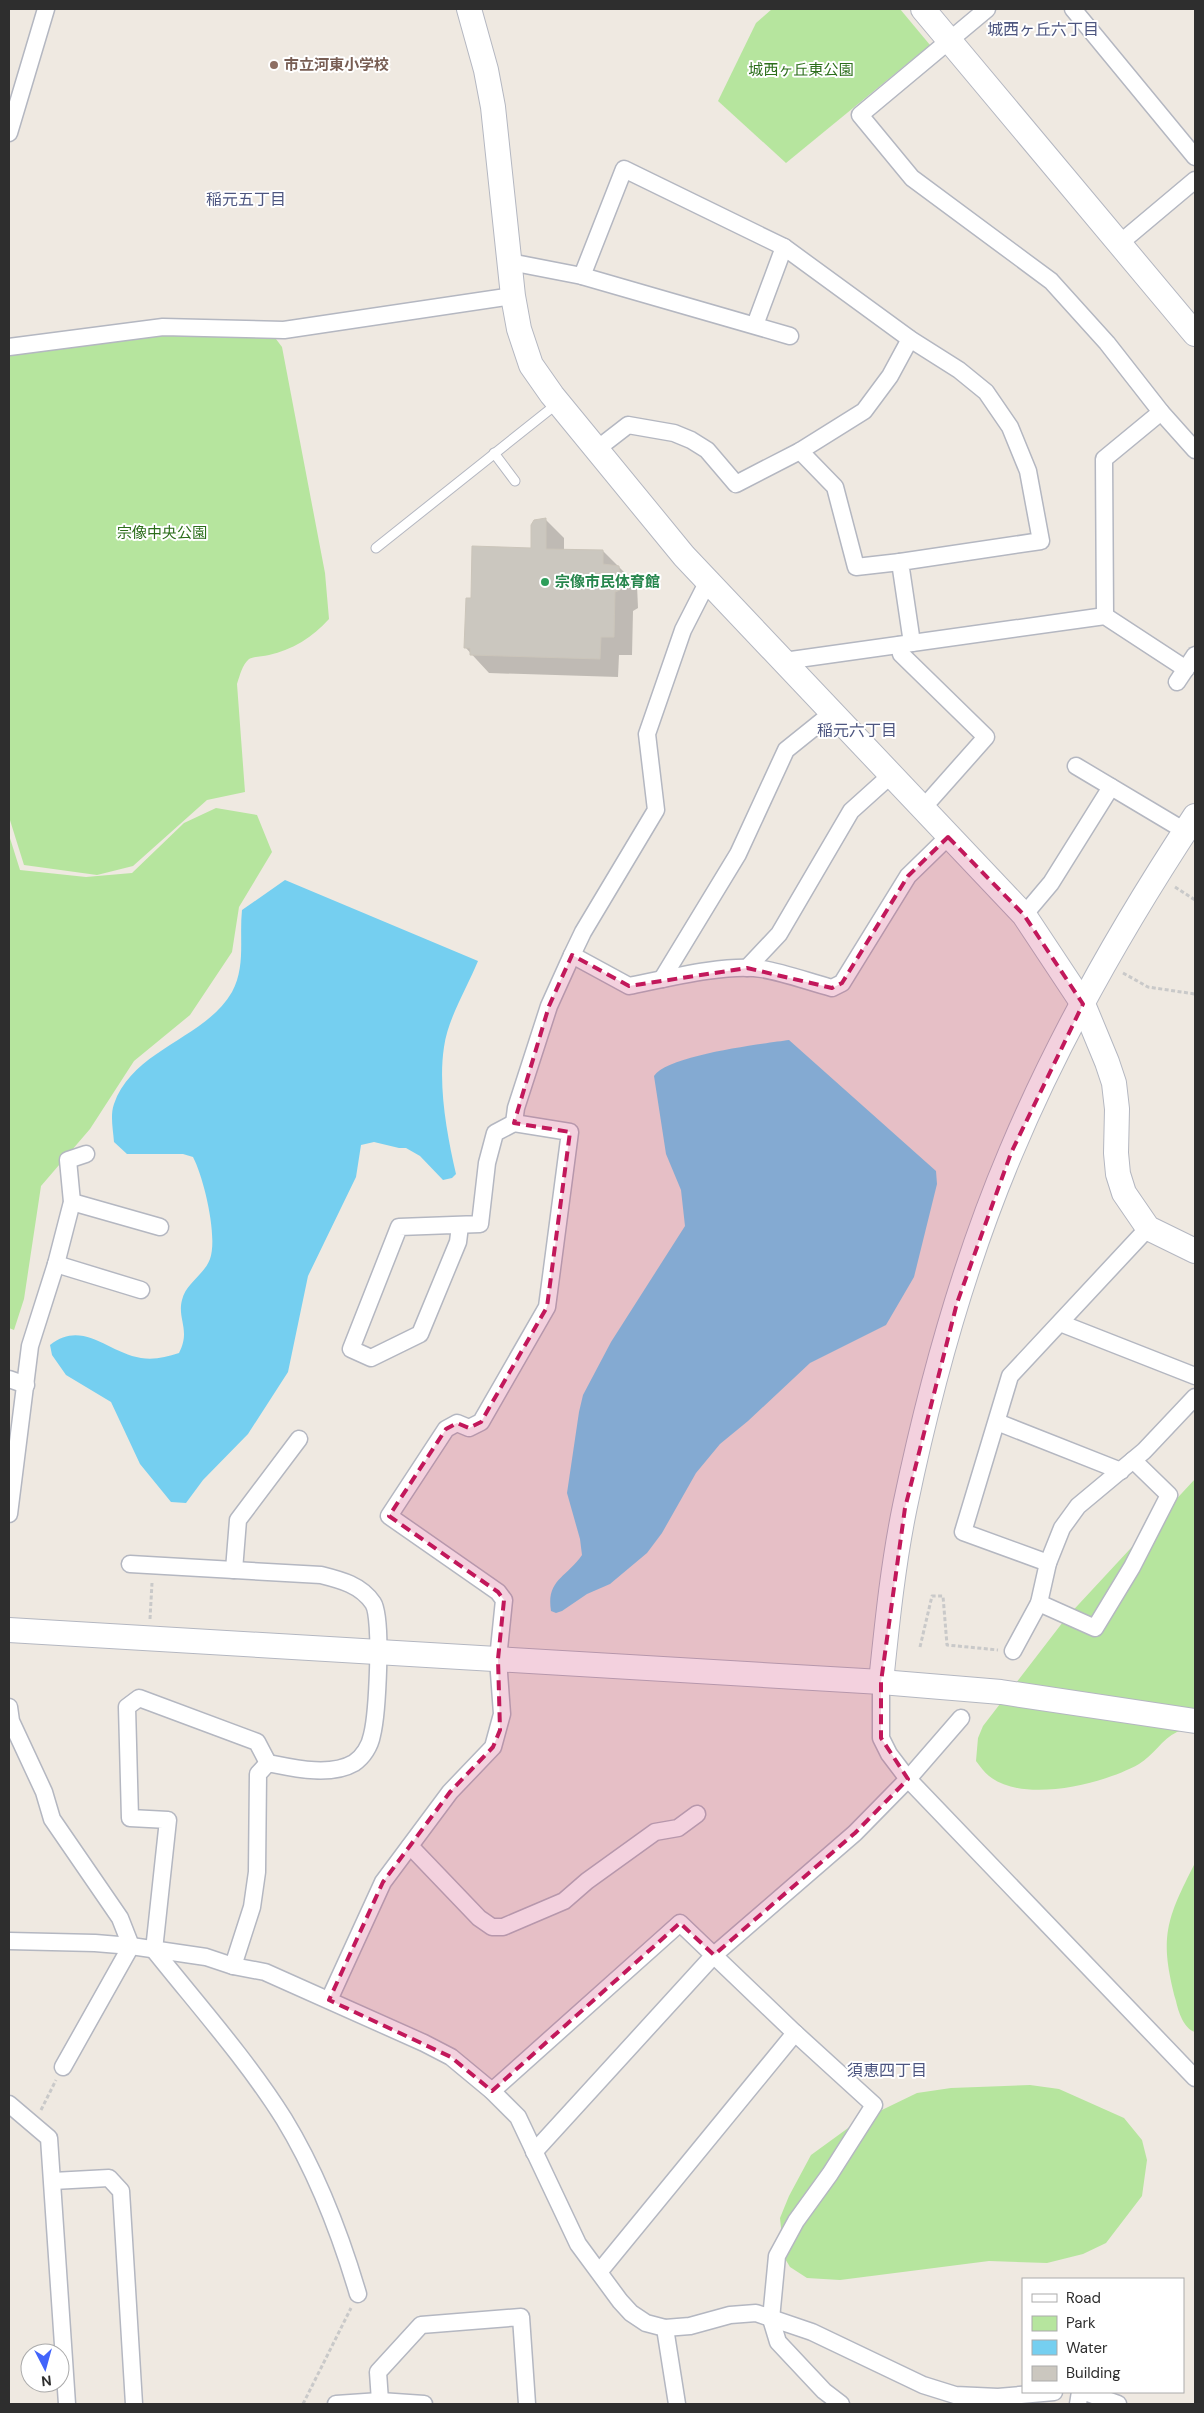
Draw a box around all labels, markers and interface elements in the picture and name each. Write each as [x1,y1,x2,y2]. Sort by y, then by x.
district label: 城西ヶ丘六丁目 [987,19,1099,40]
place label: 市立河東小学校 [284,55,389,75]
marker: 市立河東小学校 [268,59,280,71]
park label: 城西ヶ丘東公園 [748,60,854,80]
district label: 稲元五丁目 [206,189,286,210]
park label: 宗像中央公園 [117,523,207,543]
place label: 宗像市民体育館 [555,572,660,592]
marker: 宗像市民体育館 [539,576,551,588]
district label: 稲元六丁目 [817,720,897,741]
district label: 須恵四丁目 [847,2060,927,2081]
legend [1022,2278,1184,2393]
text: Road [1066,2288,1101,2308]
text: Park [1066,2313,1096,2333]
text: Water [1066,2338,1108,2358]
north arrow [20,2343,70,2393]
text: Building [1066,2363,1121,2383]
text: N [40,2371,52,2390]

